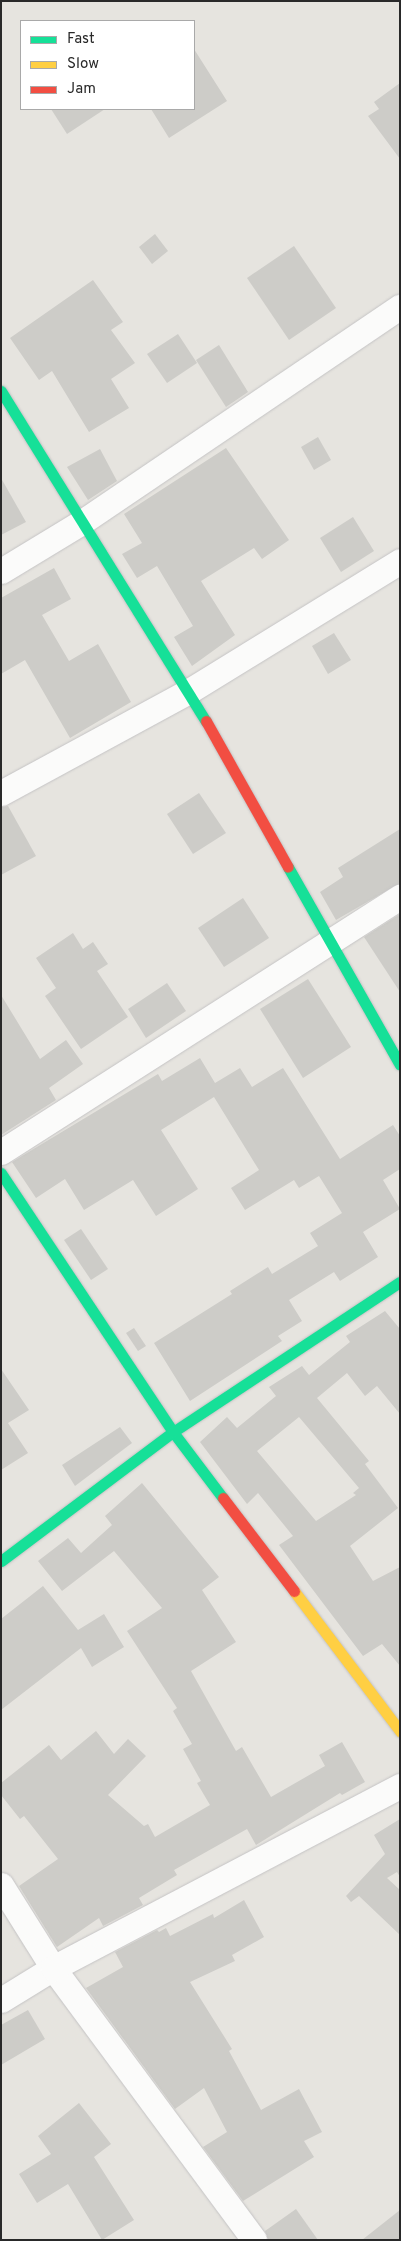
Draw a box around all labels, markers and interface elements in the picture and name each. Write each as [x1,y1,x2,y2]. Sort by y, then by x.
legend [20,20,195,110]
text: Fast [67,30,95,49]
text: Slow [67,55,99,74]
text: Jam [67,80,96,99]

